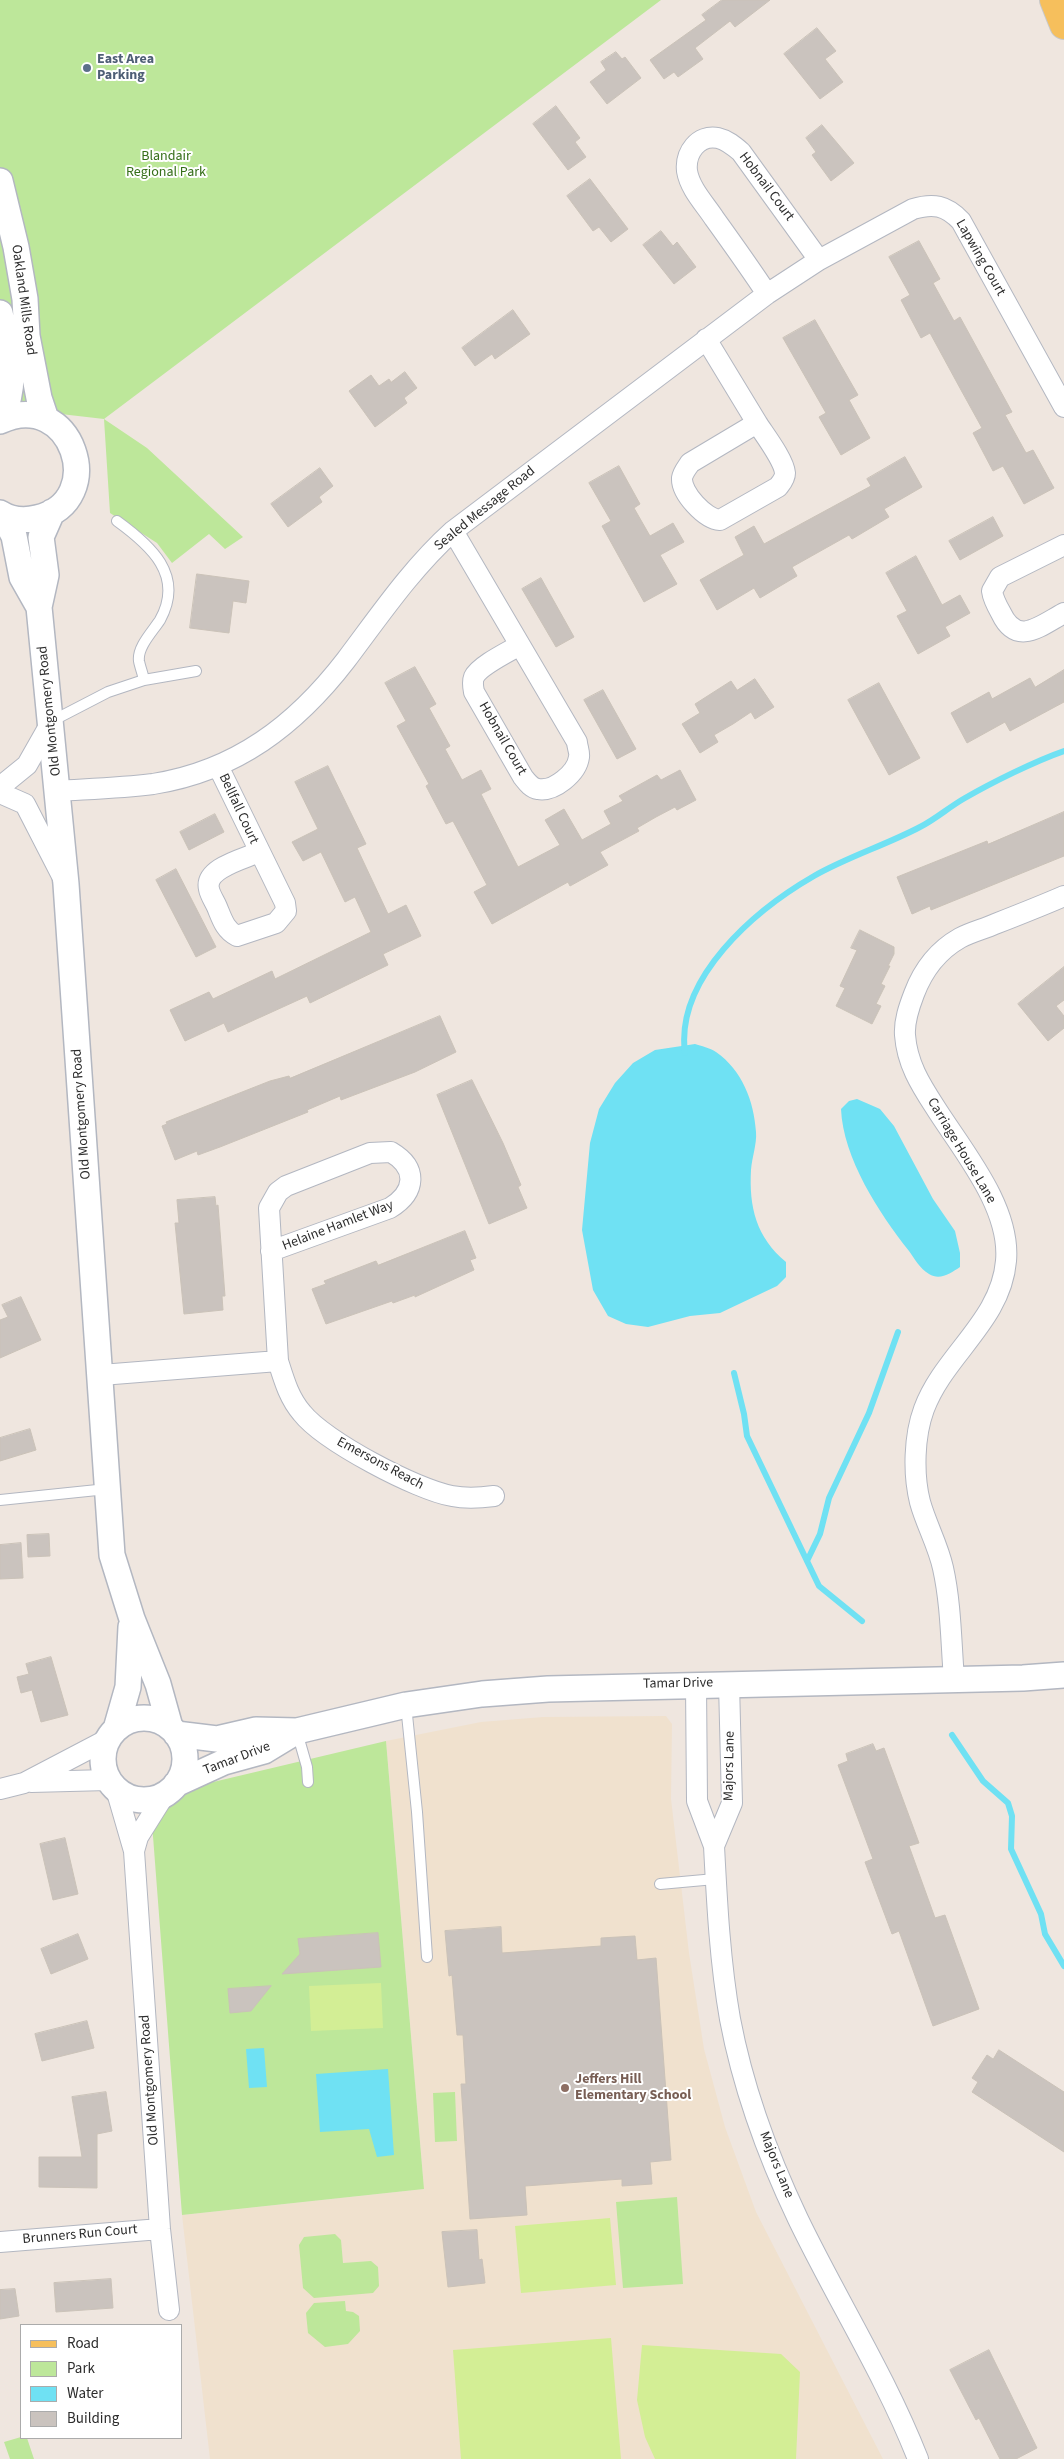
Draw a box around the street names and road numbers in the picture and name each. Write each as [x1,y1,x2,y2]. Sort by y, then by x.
street label: Hobnail Court [735,149,797,225]
street label: Lapwing Court [951,217,1009,299]
street label: Oakland Mills Road [7,244,39,356]
street label: Sealed Message Road [431,463,539,555]
street label: Old Montgomery Road [35,645,65,777]
street label: Hobnail Court [474,699,530,779]
street label: Bellfall Court [214,771,262,847]
street label: Old Montgomery Road [69,1048,95,1180]
street label: Carriage House Lane [923,1095,999,1207]
street label: Helaine Hamlet Way [280,1197,396,1255]
street label: Emersons Reach [334,1434,426,1494]
street label: Tamar Drive [643,1675,713,1693]
street label: Majors Lane [721,1731,739,1801]
street label: Tamar Drive [201,1739,273,1779]
street label: Old Montgomery Road [137,2014,163,2146]
street label: Majors Lane [755,2129,797,2201]
street label: Brunners Run Court [22,2222,138,2248]

